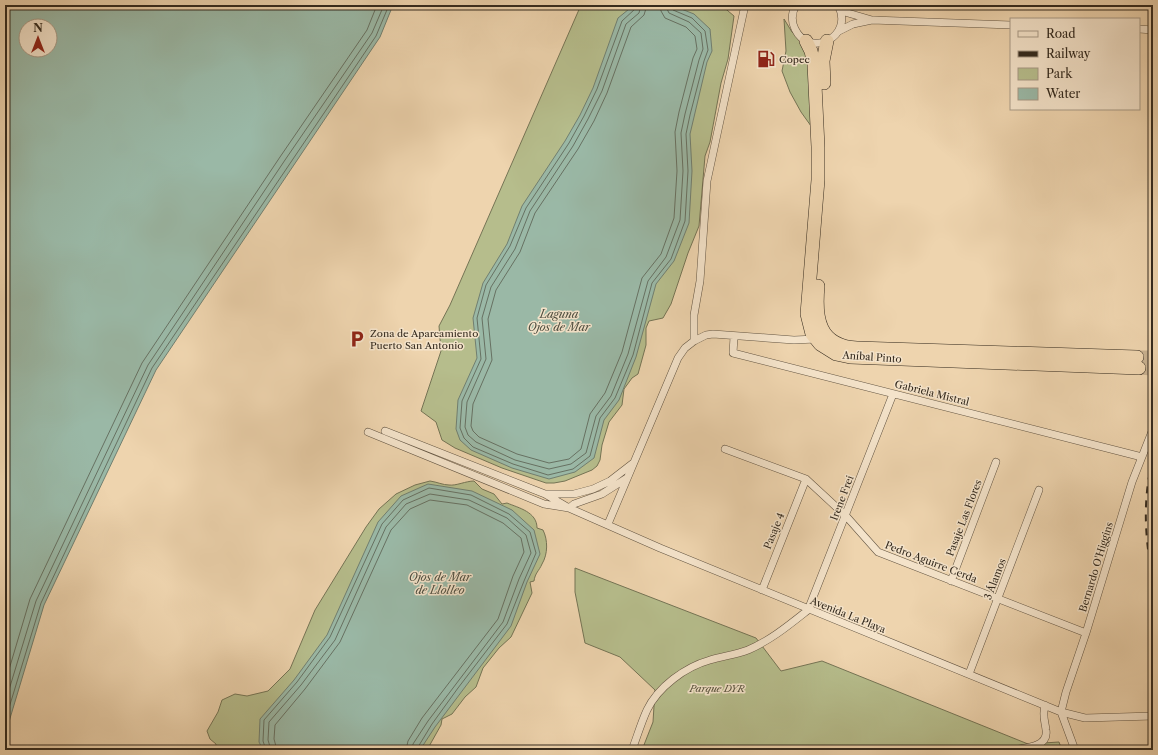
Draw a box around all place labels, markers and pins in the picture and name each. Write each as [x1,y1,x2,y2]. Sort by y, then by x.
fuel station icon: Copec [756,49,776,69]
place label: Copec [779,53,810,66]
place label: Zona de Aparcamiento Puerto San Antonio [370,327,478,352]
parking icon: Zona de Aparcamiento Puerto San Antonio [347,329,367,349]

